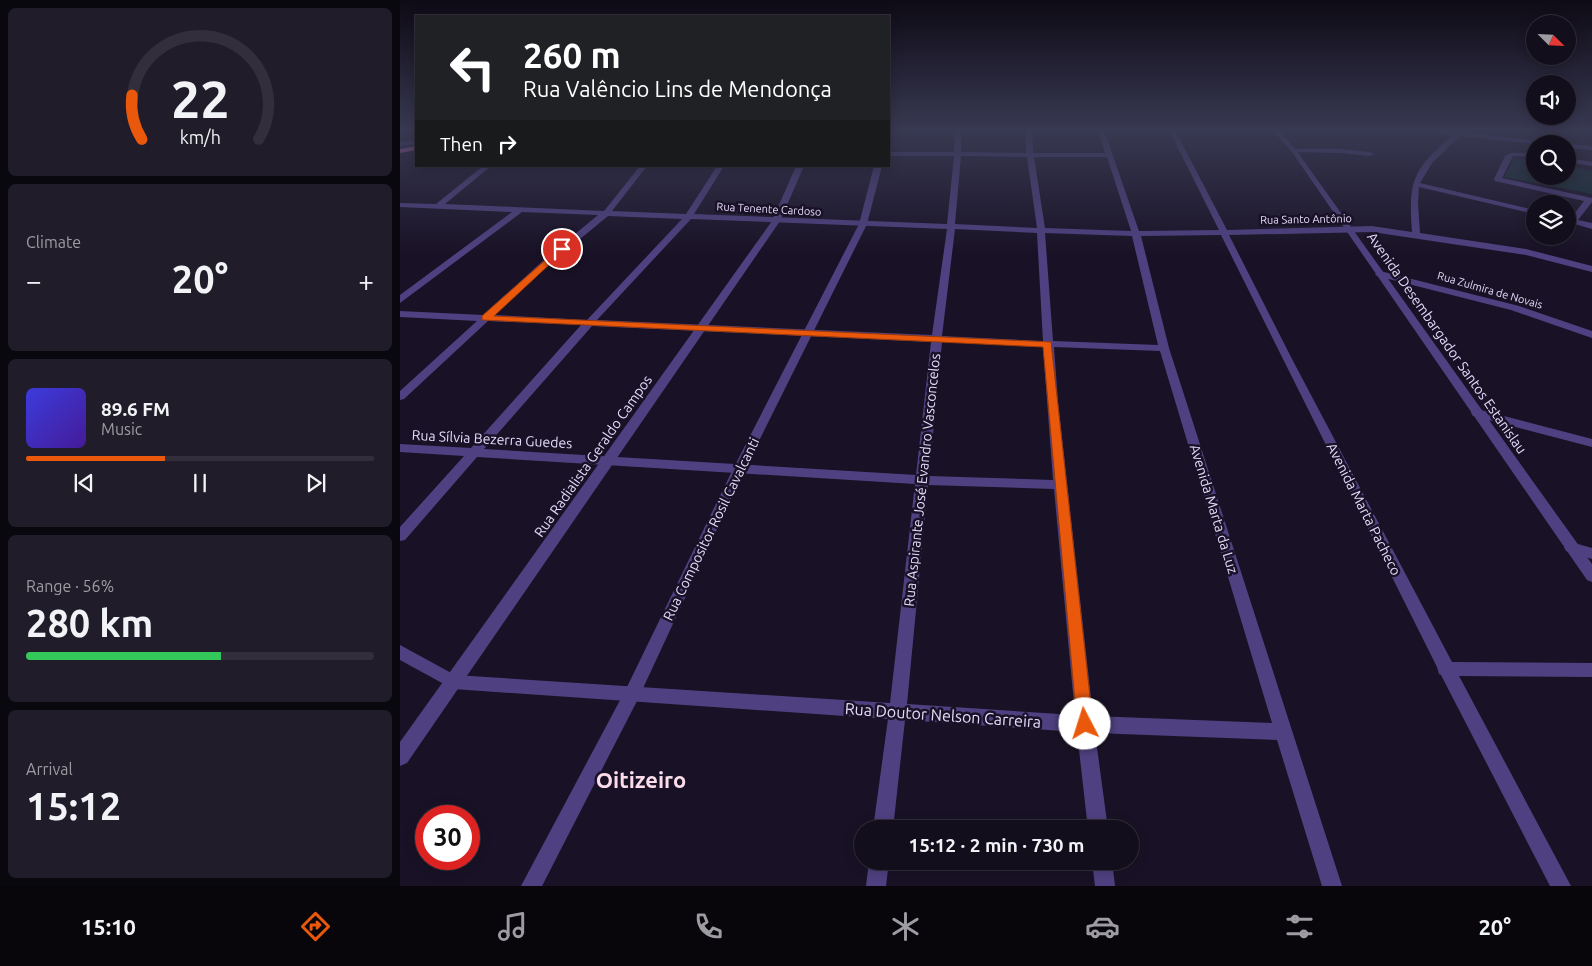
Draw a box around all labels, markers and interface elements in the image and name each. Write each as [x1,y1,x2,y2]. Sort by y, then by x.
north arrow [1526,15,1576,65]
map controls [1526,15,1576,245]
icon: left [440,35,505,100]
text: 260 m [523,35,621,75]
text: 22 [171,70,229,128]
button: sound [1526,75,1576,125]
text: Rua Valêncio Lins de Mendonça [523,76,832,101]
text: km/h [179,127,221,147]
icon: right [493,130,521,158]
text: Then [440,133,483,155]
button: search [1526,135,1576,185]
button: layers [1526,195,1576,245]
street label: Rua Tenente Cardoso [716,200,822,218]
street label: Rua Santo Antônio [1260,212,1352,226]
pin [541,228,583,270]
street label: Avenida Desembargador Santos Estanislau [1364,229,1530,457]
text: Climate [26,233,81,251]
icon: arrive [548,235,576,263]
text: 20° [172,258,228,300]
text: − [26,265,42,296]
text: + [358,265,374,296]
street label: Rua Zulmira de Novais [1436,269,1544,311]
street label: Rua Aspirante José Evandro Vasconcelos [901,353,943,607]
street label: Rua Radialista Geraldo Campos [531,372,655,540]
text: 89.6 FM [101,398,170,420]
text: Music [101,420,142,438]
street label: Rua Sílvia Bezerra Guedes [411,427,573,451]
street label: Rua Compositor Rosil Cavalcanti [660,435,762,623]
street label: Avenida Marta Pacheco [1324,440,1404,578]
street label: Avenida Marta da Luz [1187,443,1241,575]
icon: previous [70,469,98,497]
icon: pause [186,469,214,497]
icon: next [302,469,330,497]
text: Range · 56% [26,577,114,595]
text: 280 km [26,602,153,644]
position arrow [1058,697,1110,749]
street label: Rua Doutor Nelson Carreira [844,699,1042,731]
text: Arrival [26,760,73,778]
district label: Oitizeiro [596,767,686,792]
text: 15:12 [26,785,121,827]
speed limit sign: 30 [415,805,480,870]
text: 15:12 · 2 min · 730 m [909,834,1084,856]
icon: directions [298,909,333,944]
icon: music [495,909,530,944]
icon: phone [691,909,726,944]
icon: climate [888,909,923,944]
icon: car [1085,909,1120,944]
icon: filters [1282,909,1317,944]
text: 15:10 [81,914,136,939]
text: 20° [1478,914,1511,939]

